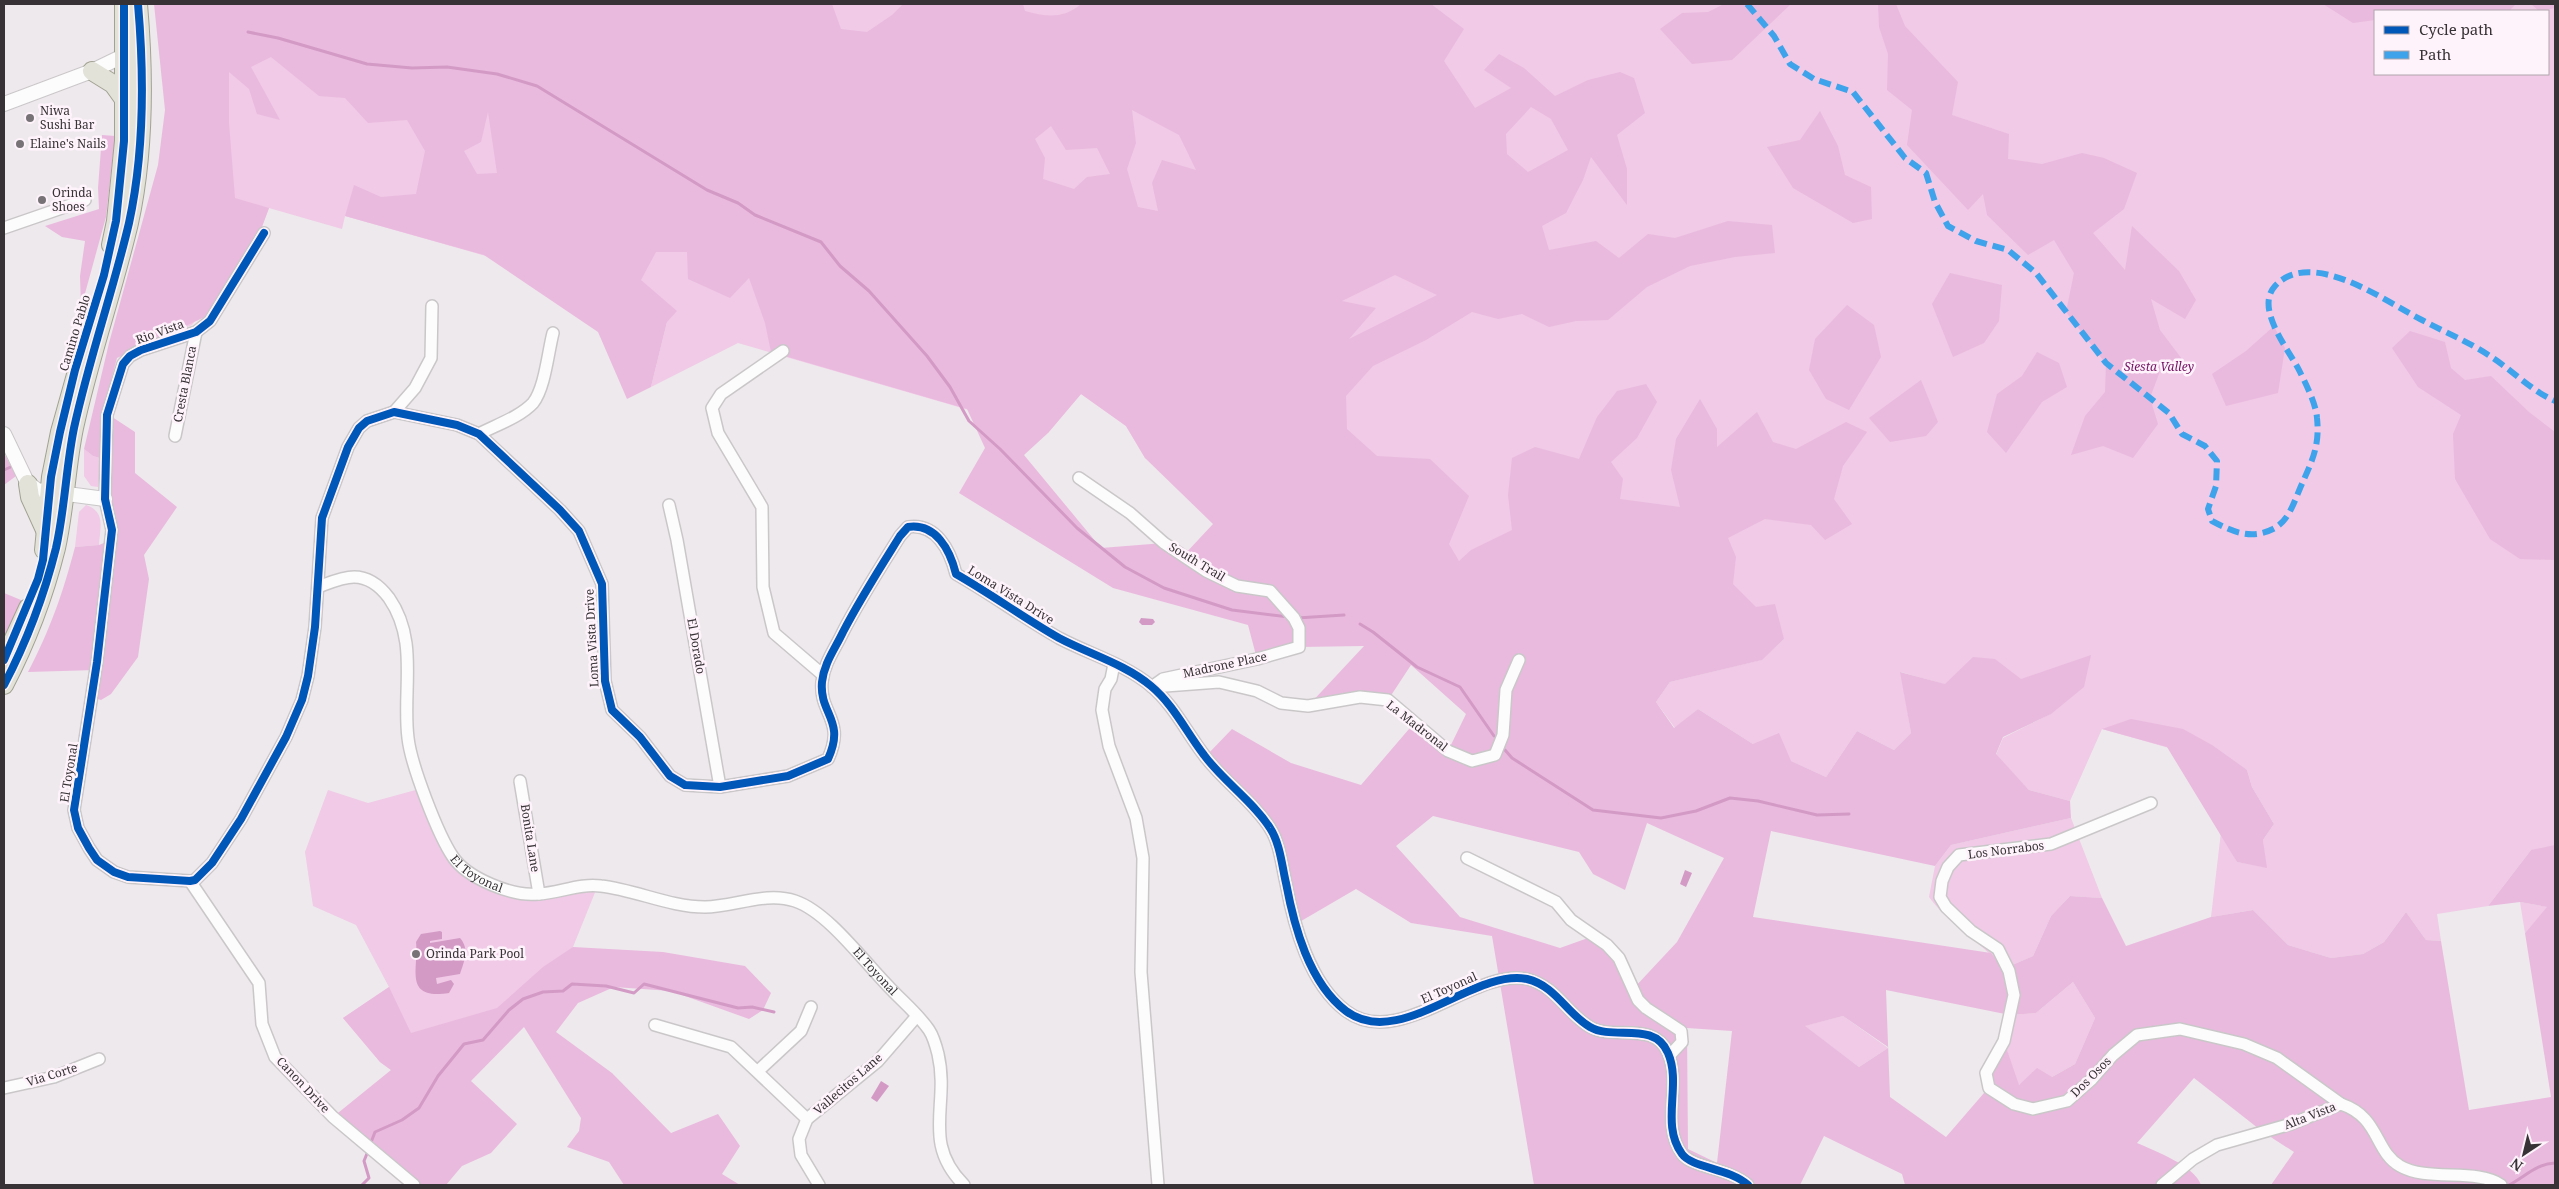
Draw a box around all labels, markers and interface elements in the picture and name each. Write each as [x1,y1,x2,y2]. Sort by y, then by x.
legend [2374,10,2549,75]
text: Cycle path [2419,19,2494,39]
text: Path [2419,44,2452,64]
place label: Niwa Sushi Bar [40,102,95,133]
marker: Niwa Sushi Bar [24,112,36,124]
place label: Elaine's Nails [30,135,106,152]
marker: Elaine's Nails [14,138,26,150]
place label: Orinda Shoes [52,184,93,215]
marker: Orinda Shoes [36,194,48,206]
street label: Camino Pablo [55,292,94,373]
street label: Rio Vista [133,315,186,348]
street label: Cresta Blanca [169,344,200,424]
park label: Siesta Valley [2124,358,2194,375]
street label: South Trail [1166,538,1229,585]
street label: Loma Vista Drive [965,561,1058,628]
street label: Loma Vista Drive [580,588,603,688]
street label: El Dorado [683,617,710,675]
street label: Madrone Place [1181,647,1268,682]
street label: La Madronal [1383,696,1452,755]
street label: El Toyonal [55,742,82,804]
street label: Bonita Lane [517,803,544,873]
street label: Los Norrabos [1967,836,2045,863]
street label: El Toyonal [446,851,506,896]
street label: El Toyonal [849,944,902,999]
place label: Orinda Park Pool [426,945,524,962]
marker: Orinda Park Pool [410,948,422,960]
street label: El Toyonal [1418,968,1480,1007]
street label: Vallecitos Lane [810,1049,886,1118]
street label: Canon Drive [273,1053,334,1117]
street label: Dos Osos [2067,1053,2115,1101]
street label: Via Corte [24,1059,79,1090]
street label: Alta Vista [2281,1098,2339,1133]
north arrow [2499,1129,2549,1179]
text: N [2506,1154,2526,1176]

